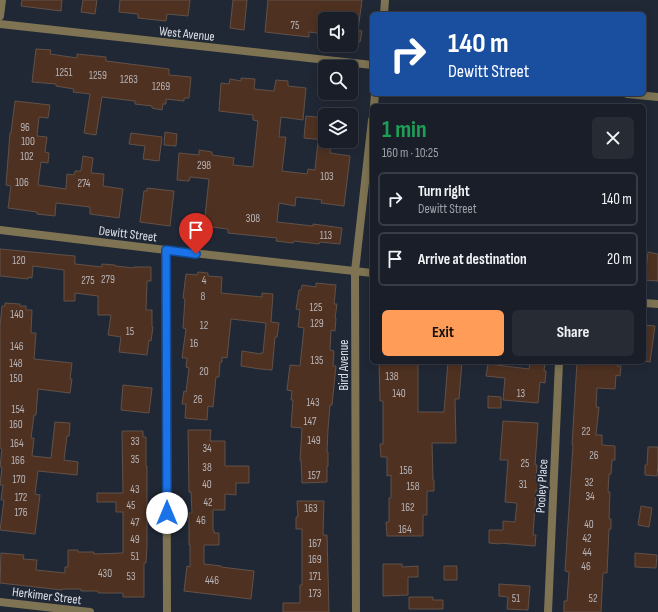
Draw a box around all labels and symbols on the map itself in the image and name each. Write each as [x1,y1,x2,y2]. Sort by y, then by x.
house number: 75 [291,19,299,32]
street label: West Avenue [158,23,216,45]
house number: 1251 [56,66,73,79]
house number: 1259 [89,69,107,82]
house number: 1263 [120,73,138,86]
house number: 1269 [152,80,170,93]
house number: 96 [20,121,30,134]
house number: 100 [21,135,35,148]
house number: 102 [20,150,34,163]
house number: 298 [197,159,211,172]
house number: 103 [320,170,334,183]
house number: 106 [15,176,29,189]
house number: 274 [78,177,91,190]
house number: 308 [246,212,260,225]
pin [179,213,213,254]
street label: Dewitt Street [98,222,158,246]
house number: 113 [320,229,333,242]
house number: 120 [12,254,26,267]
house number: 279 [101,273,115,286]
house number: 275 [81,274,95,287]
house number: 4 [202,274,207,287]
house number: 8 [201,290,206,303]
house number: 125 [310,301,322,314]
house number: 140 [10,308,24,321]
house number: 129 [310,317,324,330]
house number: 12 [200,319,209,332]
house number: 15 [126,325,134,338]
house number: 16 [190,337,199,350]
house number: 146 [10,340,24,353]
street label: Bird Avenue [336,340,352,391]
house number: 135 [311,354,323,367]
house number: 148 [9,357,23,370]
house number: 20 [199,365,209,378]
house number: 138 [385,370,399,383]
house number: 150 [9,372,23,385]
house number: 140 [392,387,406,400]
house number: 13 [517,387,526,400]
house number: 26 [193,393,203,406]
house number: 143 [306,396,320,409]
house number: 154 [12,403,25,416]
house number: 147 [304,415,317,428]
house number: 160 [9,418,23,431]
house number: 22 [581,425,591,438]
house number: 149 [307,434,321,447]
house number: 33 [130,435,140,448]
house number: 164 [10,437,24,450]
house number: 34 [202,442,212,455]
house number: 26 [589,449,599,462]
house number: 35 [130,453,140,466]
house number: 166 [11,454,25,467]
house number: 25 [521,457,529,470]
street label: Pooley Place [533,459,551,514]
house number: 38 [202,461,212,474]
house number: 156 [399,464,413,477]
house number: 157 [308,469,321,482]
house number: 170 [12,473,26,486]
house number: 32 [584,476,594,489]
house number: 40 [202,478,212,491]
house number: 31 [519,478,527,491]
house number: 158 [406,480,420,493]
house number: 43 [130,483,140,496]
house number: 34 [585,490,595,503]
house number: 172 [15,491,28,504]
position arrow [146,492,188,534]
house number: 42 [203,496,213,509]
house number: 45 [126,499,136,512]
house number: 162 [401,501,415,514]
house number: 163 [304,502,318,515]
house number: 176 [14,506,28,519]
house number: 46 [196,514,206,527]
house number: 47 [131,516,140,529]
house number: 40 [584,518,594,531]
house number: 164 [398,523,412,536]
house number: 42 [582,532,592,545]
house number: 49 [130,533,140,546]
house number: 167 [308,537,322,550]
house number: 44 [582,546,592,559]
house number: 51 [131,550,139,563]
house number: 169 [308,553,322,566]
house number: 46 [581,560,591,573]
house number: 430 [98,567,112,580]
house number: 53 [126,570,136,583]
house number: 171 [309,570,321,583]
house number: 446 [205,574,219,587]
street label: Herkimer Street [11,584,82,608]
house number: 173 [309,587,322,600]
house number: 51 [512,592,520,605]
house number: 52 [589,592,598,605]

